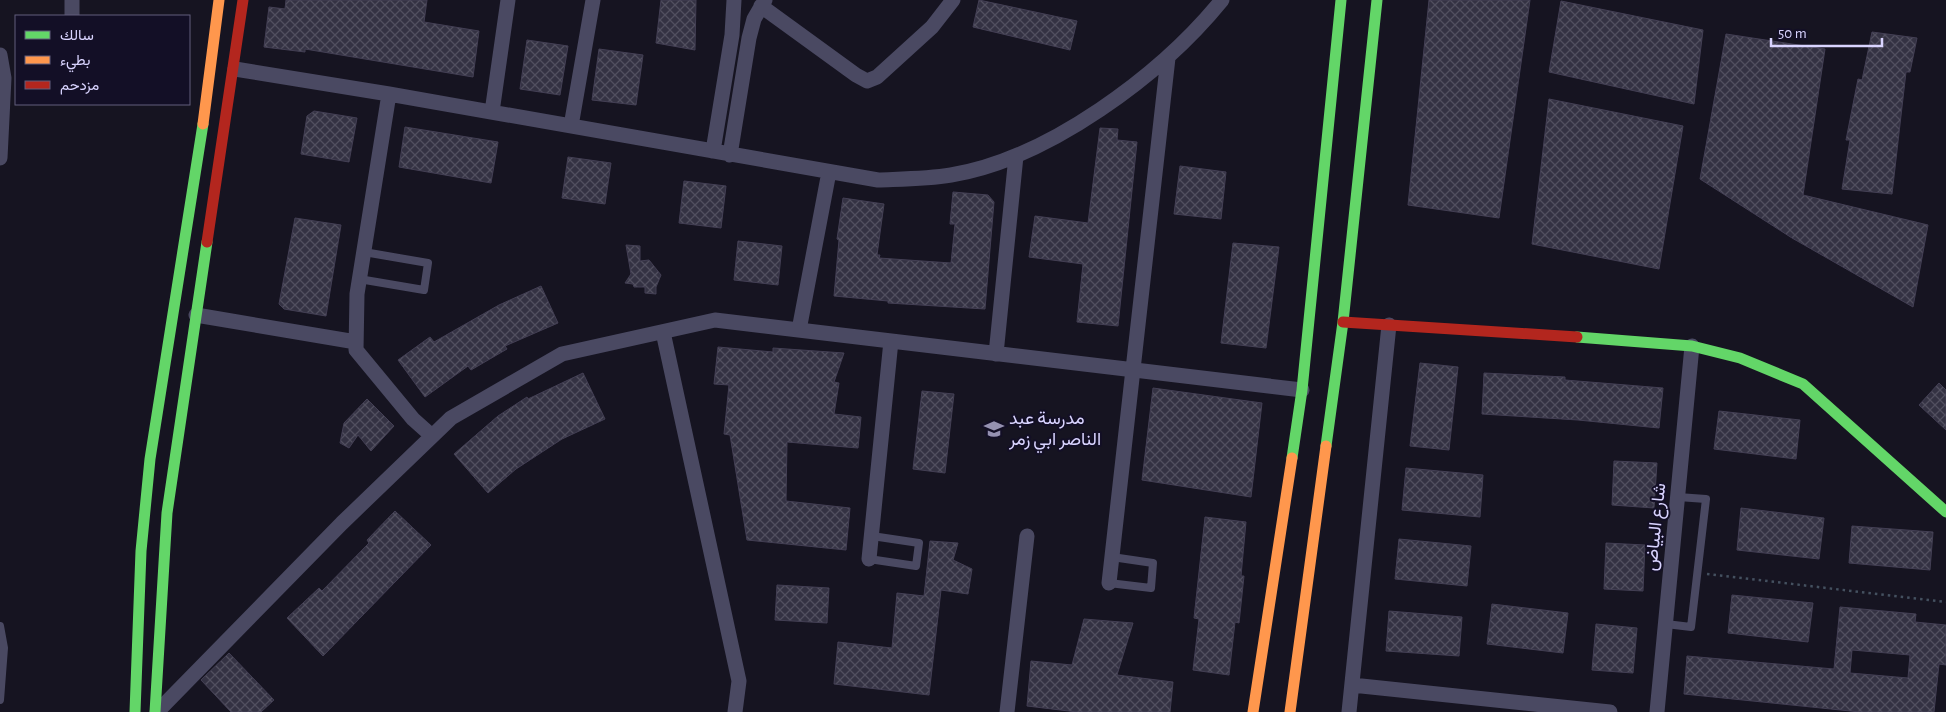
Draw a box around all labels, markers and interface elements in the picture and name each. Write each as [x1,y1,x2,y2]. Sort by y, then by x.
legend [15,15,190,105]
scale bar [1771,15,1882,47]
text: 50 m [1778,26,1807,41]
text: سالك [60,28,94,43]
text: بطيء [60,53,90,73]
text: مزدحم [60,78,99,95]
place label: مدرسة عبد الناصر ابي زمر [1008,410,1101,454]
school or university icon: مدرسة عبد الناصر ابي زمر [983,418,1005,440]
street label: شارع البياض [1642,482,1672,572]

